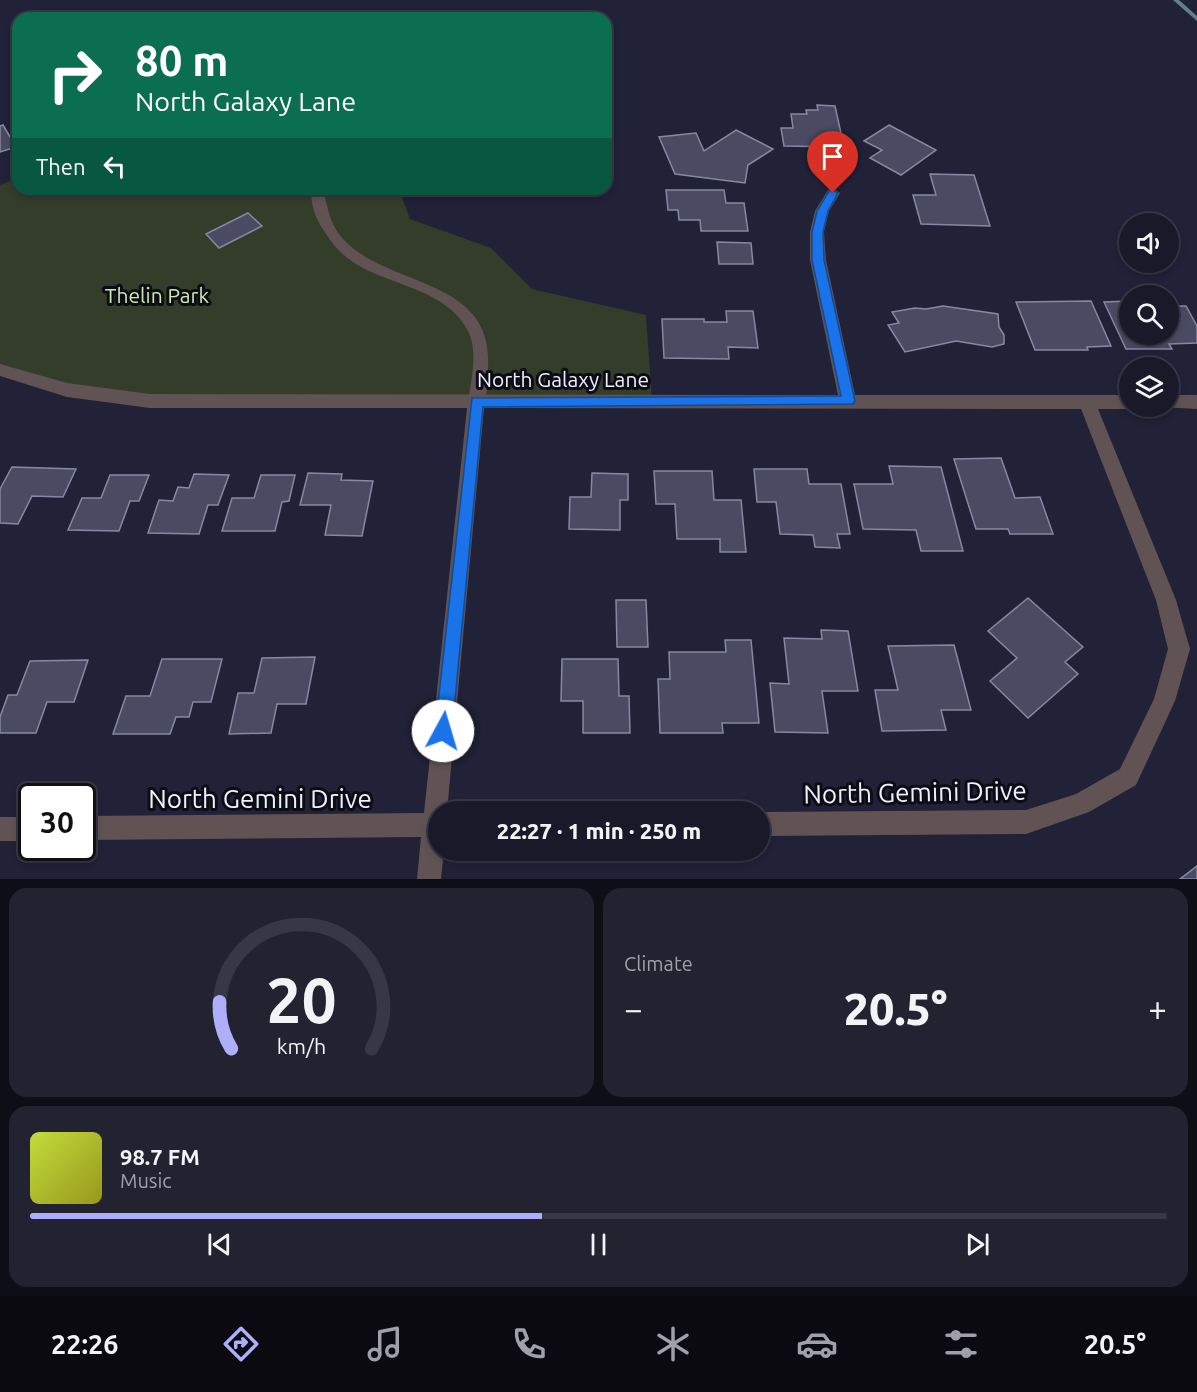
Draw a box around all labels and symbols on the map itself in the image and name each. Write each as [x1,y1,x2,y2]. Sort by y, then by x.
pin [807,131,858,193]
park label: Thelin Park [105,283,210,307]
street label: North Galaxy Lane [477,367,649,391]
position arrow [411,699,475,763]
street label: North Gemini Drive [803,776,1027,808]
speed limit sign: 30 [18,783,96,861]
street label: North Gemini Drive [148,784,372,813]

